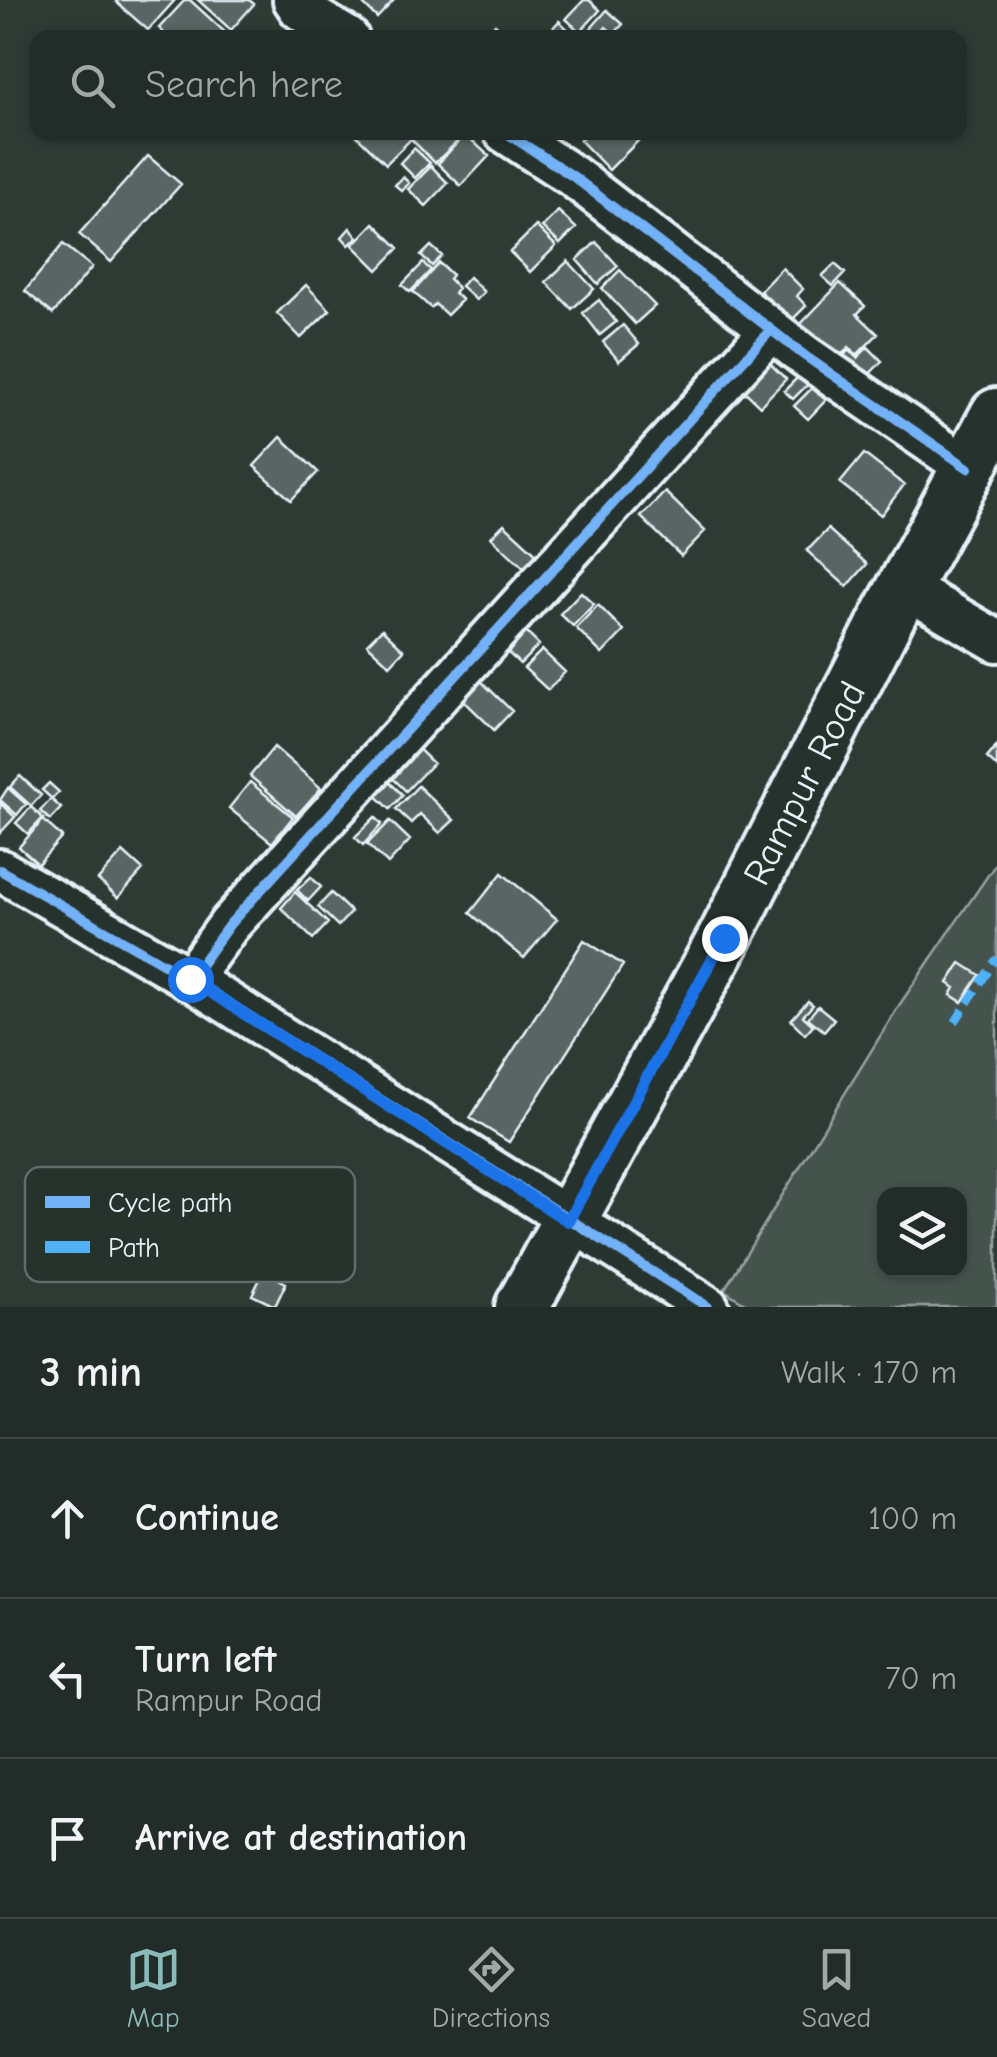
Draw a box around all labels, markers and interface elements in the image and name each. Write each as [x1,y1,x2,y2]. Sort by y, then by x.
search box [30,30,967,140]
icon: search [65,58,120,113]
text: Search here [145,63,343,107]
street label: Rampur Road [735,674,875,893]
route end [702,916,748,962]
route start [168,957,214,1003]
legend [25,1167,355,1282]
text: Cycle path [108,1187,233,1219]
map controls [877,1187,967,1277]
button: layers [877,1187,967,1277]
text: Path [108,1232,160,1264]
text: 3 min [40,1348,142,1397]
text: Walk · 170 m [781,1354,957,1391]
icon: ahead [40,1491,95,1546]
text: Continue [135,1496,279,1540]
text: 100 m [868,1500,957,1537]
text: Turn left [135,1638,276,1682]
icon: left [40,1651,95,1706]
text: 70 m [885,1660,957,1697]
text: Rampur Road [135,1682,323,1719]
icon: arrive [40,1811,95,1866]
text: Arrive at destination [135,1816,467,1860]
tab: Map [126,1942,181,2034]
tab: Directions [432,1942,550,2034]
tab: Saved [801,1942,871,2034]

